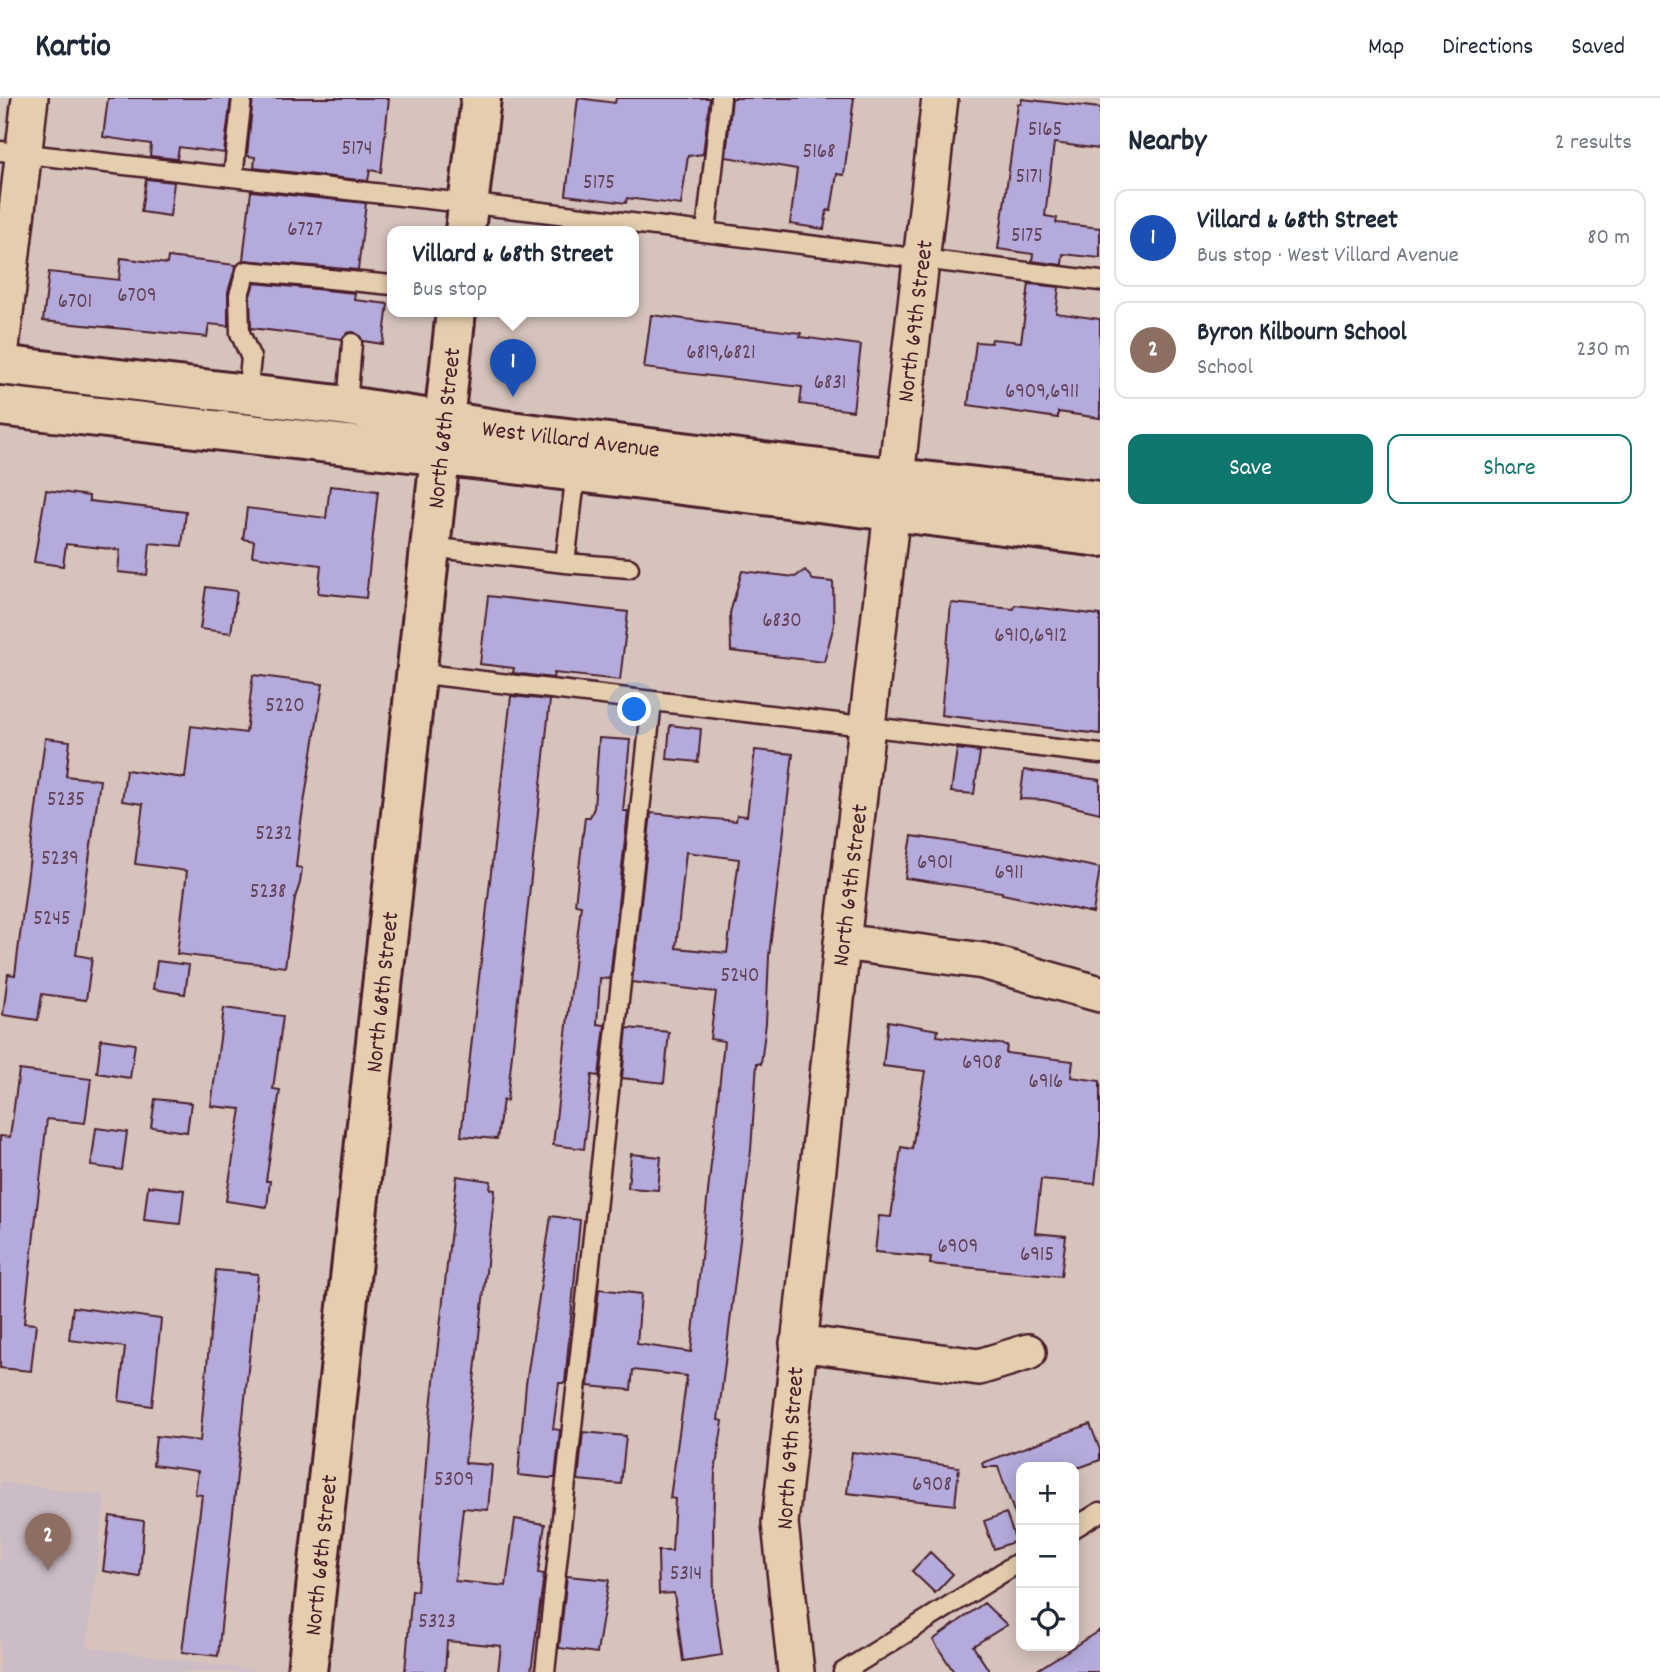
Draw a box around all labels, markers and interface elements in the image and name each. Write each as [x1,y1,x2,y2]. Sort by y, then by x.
text: Kartio [35,25,111,72]
text: Map [1368,31,1404,65]
text: Directions [1442,31,1533,65]
text: Saved [1571,31,1625,65]
house number: 5165 [1028,116,1062,146]
text: Nearby [1128,122,1206,165]
text: 2 results [1555,127,1632,160]
house number: 5174 [341,135,373,165]
house number: 5168 [802,138,836,168]
house number: 5171 [1016,163,1042,193]
house number: 5175 [583,169,615,199]
text: Villard & 68th Street [1197,203,1398,240]
house number: 6727 [287,216,323,246]
house number: 5175 [1011,222,1043,252]
text: 1 [1150,222,1156,255]
text: 80 m [1587,222,1630,255]
popup [387,226,639,317]
text: Villard & 68th Street [413,237,613,274]
street label: North 69th Street [890,238,944,404]
text: Bus stop · West Villard Avenue [1197,240,1459,273]
text: Bus stop [413,274,487,307]
house number: 6709 [117,282,157,312]
house number: 6701 [58,288,92,318]
text: Byron Kilbourn School [1197,315,1407,352]
text: 2 [1148,334,1158,367]
text: 230 m [1576,334,1630,367]
pin: 1 [490,339,536,397]
house number: 6819,6821 [686,339,756,369]
street label: North 68th Street [421,346,471,511]
text: School [1197,352,1253,385]
house number: 6831 [814,369,846,399]
house number: 6909,6911 [1005,378,1079,408]
street label: West Villard Avenue [480,413,661,469]
button: Save [1128,434,1373,504]
button: Share [1387,434,1632,504]
house number: 6830 [762,607,802,637]
house number: 6910,6912 [994,622,1068,652]
house number: 5220 [265,692,305,722]
your location [617,692,651,726]
house number: 5235 [47,786,85,816]
street label: North 69th Street [825,802,879,968]
house number: 5232 [255,820,293,850]
house number: 5239 [41,845,79,875]
house number: 6901 [917,849,953,879]
house number: 6911 [994,859,1024,889]
house number: 5238 [250,878,286,908]
house number: 5245 [33,905,71,935]
street label: North 68th Street [359,910,409,1075]
house number: 5240 [720,962,760,992]
house number: 6908 [962,1049,1002,1079]
house number: 6916 [1029,1068,1063,1098]
house number: 6909 [938,1233,978,1263]
house number: 6915 [1020,1241,1054,1271]
street label: North 69th Street [769,1365,815,1531]
map controls [1016,1462,1079,1651]
button: + [1016,1462,1079,1525]
house number: 5309 [434,1466,474,1496]
house number: 6908 [912,1471,952,1501]
street label: North 68th Street [298,1473,348,1638]
pin: 2 [25,1513,71,1571]
button: − [1016,1525,1079,1588]
house number: 5314 [670,1560,702,1590]
button: locate [1016,1588,1079,1651]
house number: 5323 [418,1608,456,1638]

